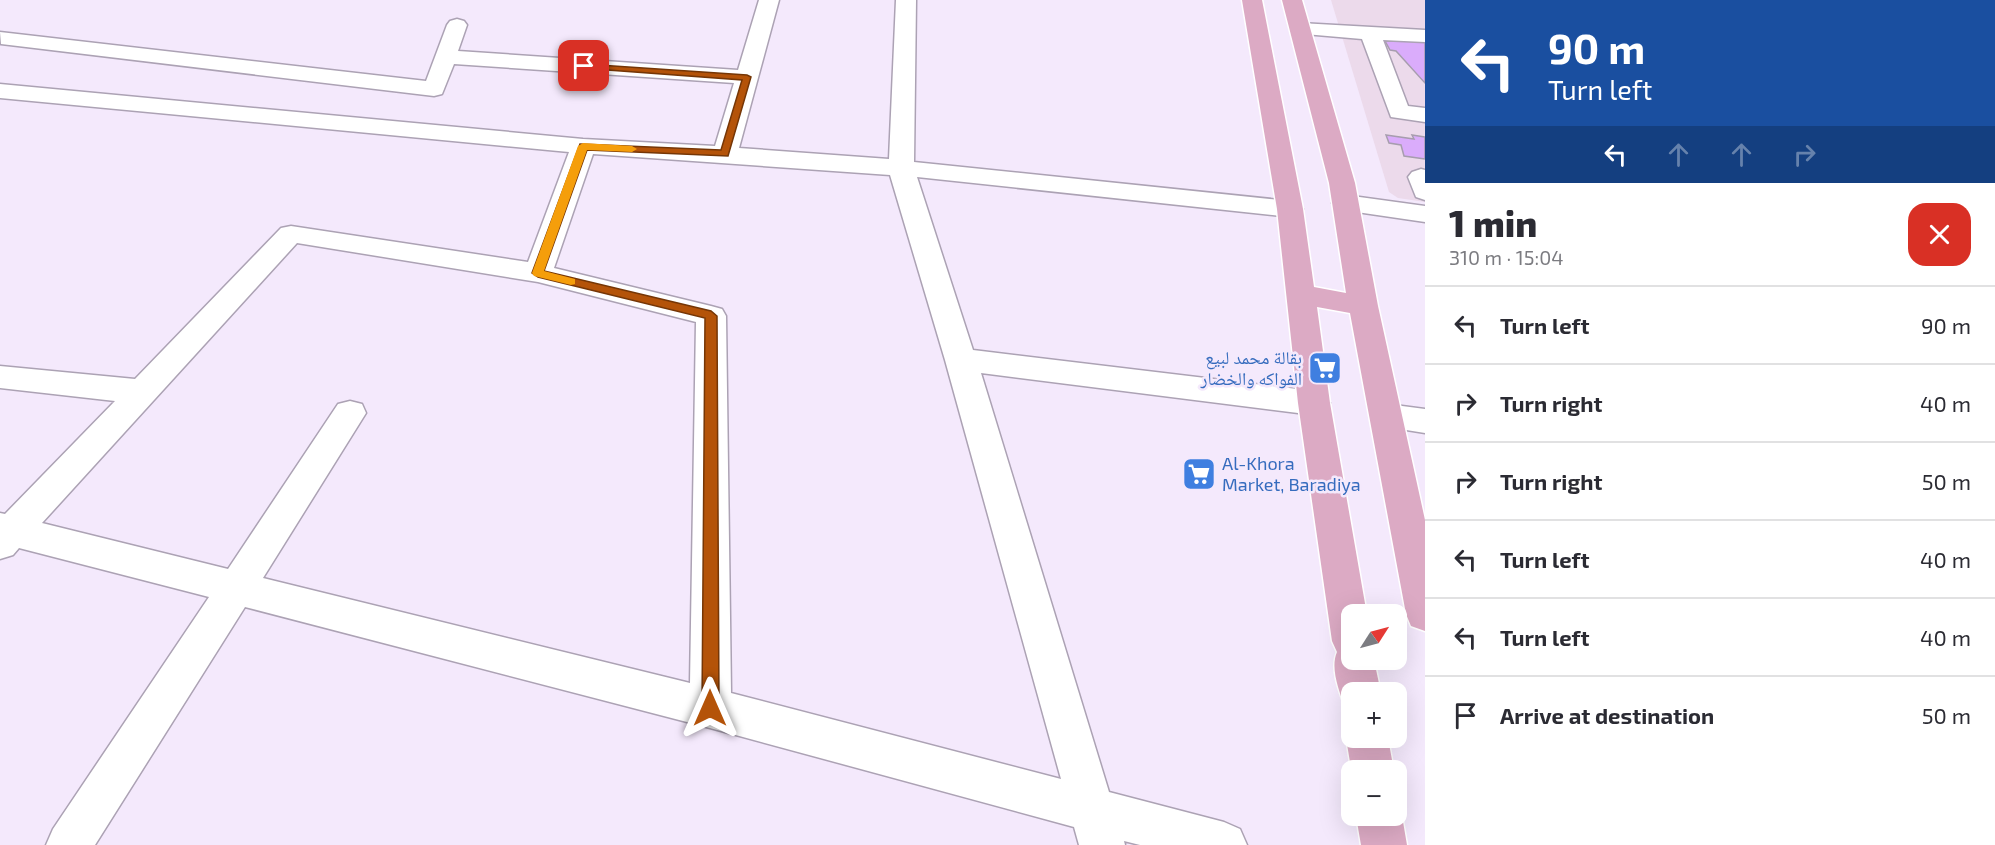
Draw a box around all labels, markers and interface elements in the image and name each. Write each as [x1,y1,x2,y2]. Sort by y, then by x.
text: 90 m [1548,22,1645,72]
icon: left [1449,24,1527,102]
pin [558,40,609,91]
icon: arrive [567,49,600,82]
text: Turn left [1548,73,1652,105]
icon: left [1599,138,1632,171]
icon: ahead [1662,138,1695,171]
icon: ahead [1725,138,1758,171]
icon: right [1788,138,1821,171]
text: 1 min [1449,201,1537,244]
button: close [1908,203,1971,266]
text: 310 m · 15:04 [1449,245,1564,269]
icon: left [1449,309,1482,342]
text: Turn left [1500,312,1589,338]
text: 90 m [1921,312,1971,338]
place label: بقالة محمد لبيع الفواكه والخضار [1200,346,1302,389]
supermarket icon: بقالة محمد لبيع الفواكه والخضار [1307,350,1343,386]
icon: right [1449,387,1482,420]
text: Turn right [1500,390,1602,416]
text: 40 m [1920,390,1971,416]
place label: Al-Khora Market, Baradiya [1222,452,1361,495]
supermarket icon: Al-Khora Market, Baradiya [1181,456,1217,492]
icon: right [1449,465,1482,498]
text: Turn right [1500,468,1602,494]
text: 50 m [1922,468,1971,494]
icon: left [1449,543,1482,576]
text: Turn left [1500,546,1589,572]
text: 40 m [1920,546,1971,572]
north arrow [1341,604,1407,670]
map controls [1341,604,1407,826]
icon: left [1449,621,1482,654]
text: Turn left [1500,624,1589,650]
text: 40 m [1920,624,1971,650]
position arrow [678,676,742,740]
button: + [1341,682,1407,748]
icon: arrive [1449,699,1482,732]
text: Arrive at destination [1500,702,1714,728]
text: 50 m [1922,702,1971,728]
button: − [1341,760,1407,826]

